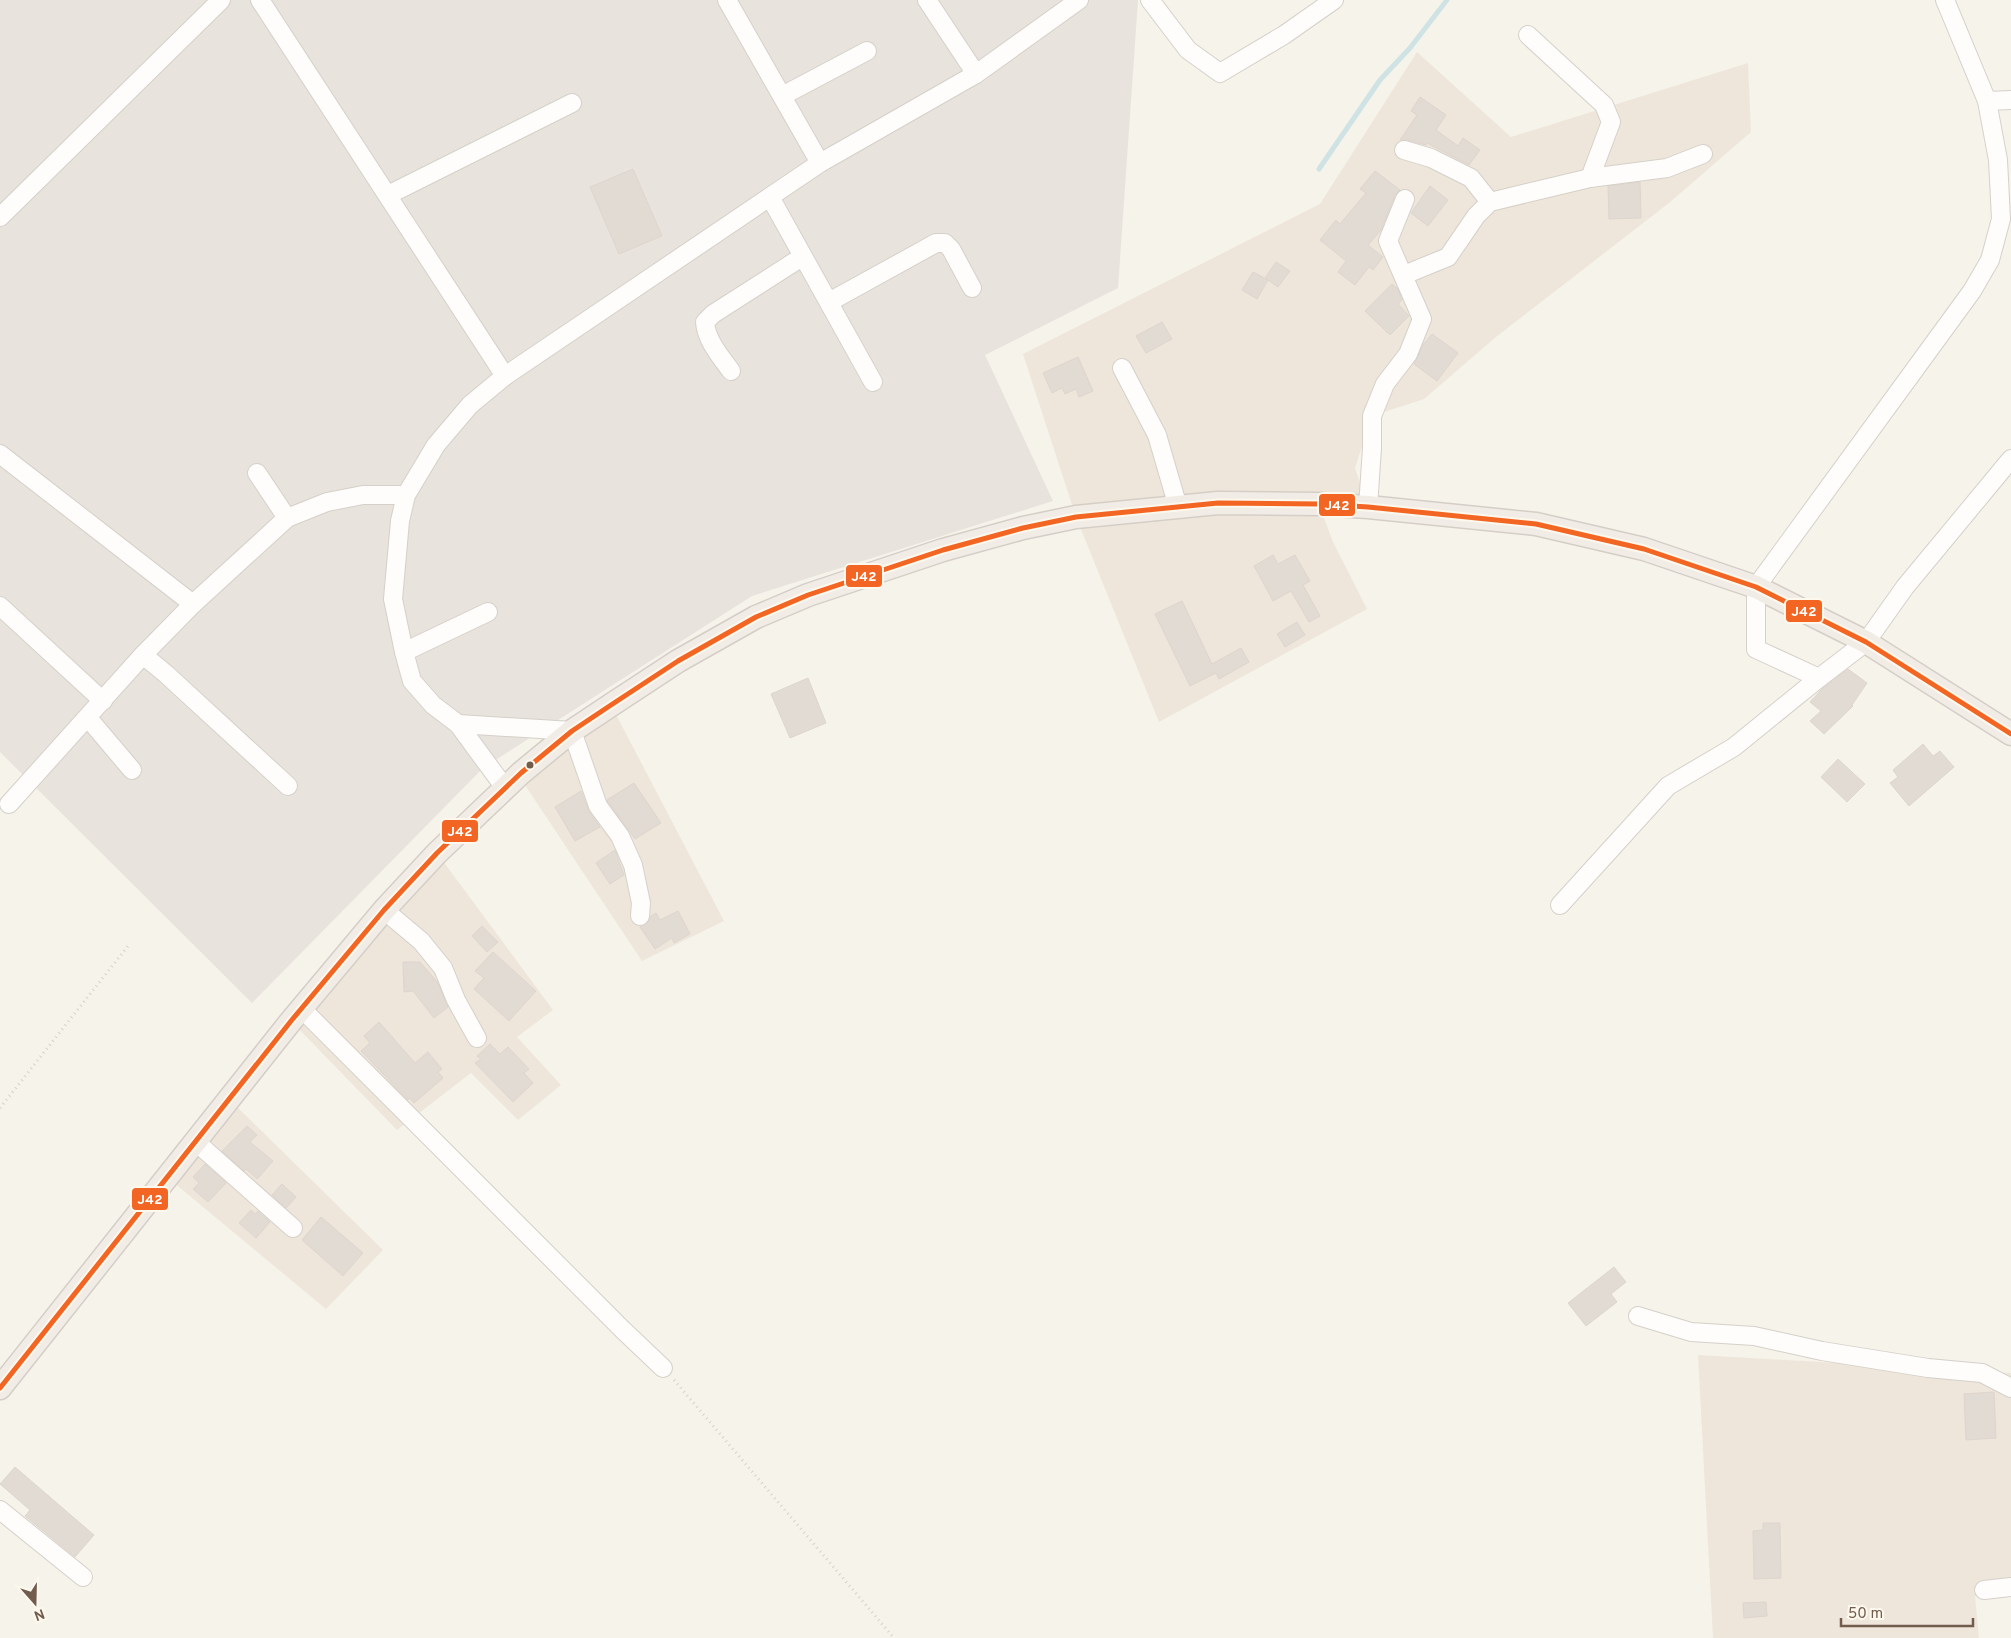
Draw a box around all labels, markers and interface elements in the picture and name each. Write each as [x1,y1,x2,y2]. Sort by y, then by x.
line badge: J42 [1318,493,1356,517]
text: J42 [1324,498,1350,515]
line badge: J42 [845,564,883,588]
text: J42 [851,569,877,586]
line badge: J42 [1785,599,1823,623]
text: J42 [1791,604,1817,621]
unlabelled marker [525,760,535,770]
line badge: J42 [441,819,479,843]
text: J42 [447,824,473,841]
line badge: J42 [131,1187,169,1211]
text: J42 [137,1192,163,1209]
north arrow [10,1578,60,1628]
scale bar [1841,1596,1974,1628]
text: N [31,1604,47,1624]
text: 50 m [1848,1605,1883,1624]

